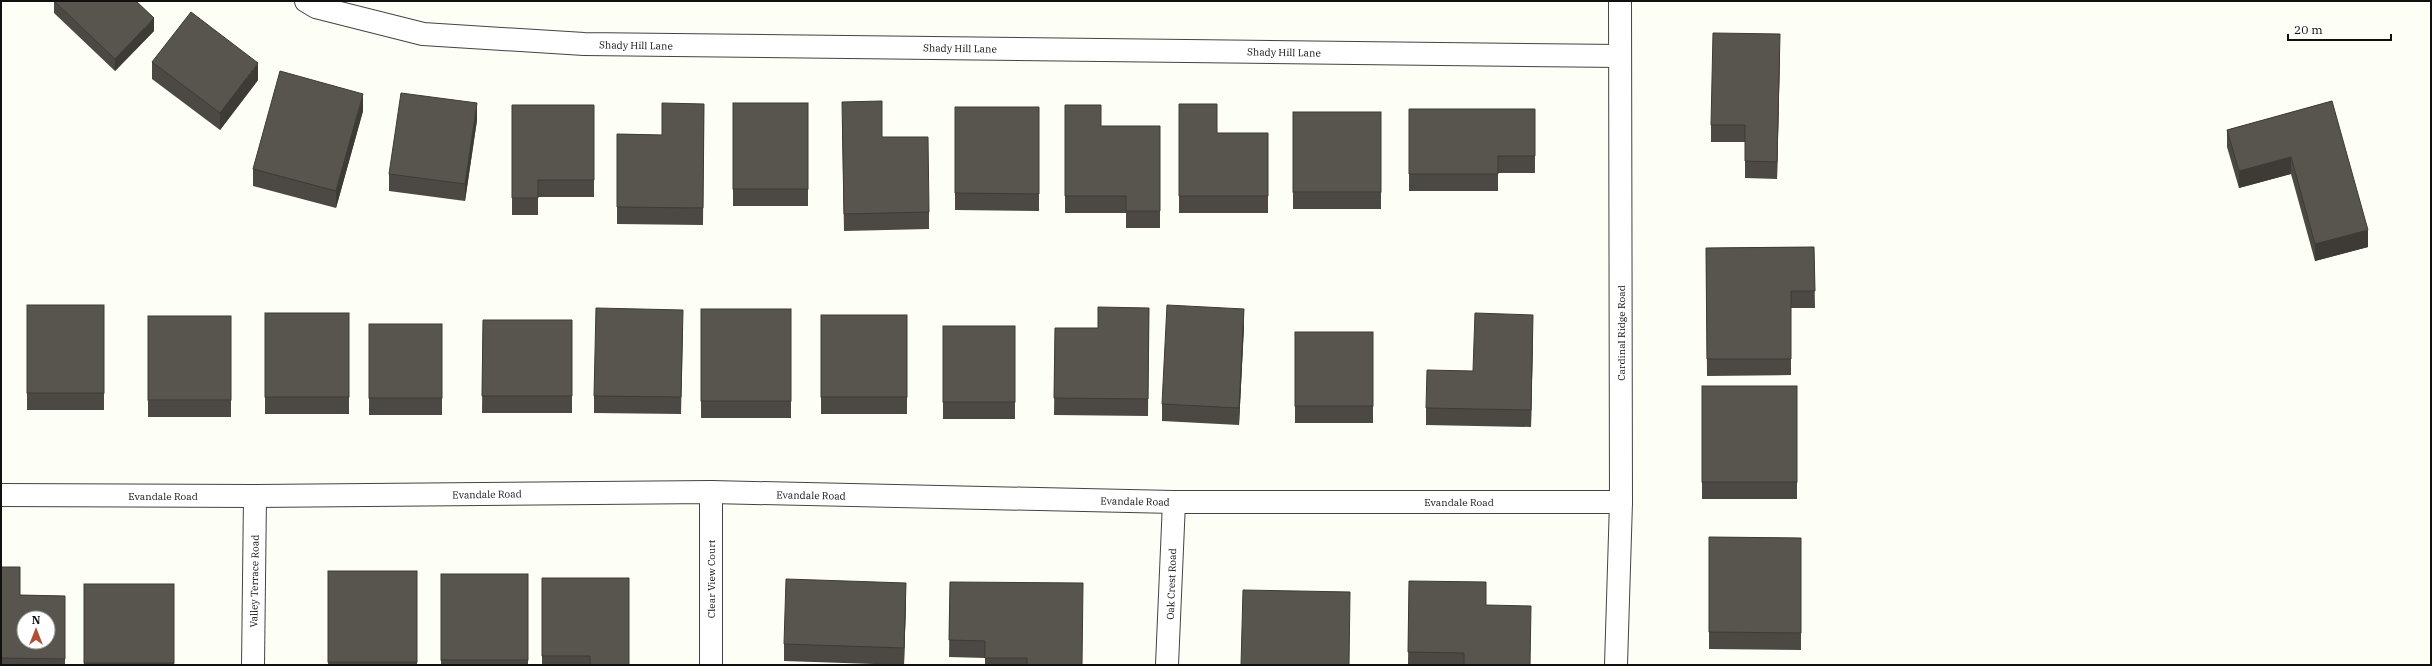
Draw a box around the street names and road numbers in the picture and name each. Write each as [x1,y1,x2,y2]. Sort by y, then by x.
street label: Shady Hill Lane [599,38,673,53]
street label: Shady Hill Lane [923,41,997,56]
street label: Shady Hill Lane [1247,45,1321,60]
street label: Cardinal Ridge Road [1615,285,1628,381]
street label: Evandale Road [452,487,522,502]
street label: Evandale Road [776,488,846,503]
street label: Evandale Road [128,490,198,503]
street label: Evandale Road [1100,494,1170,509]
street label: Evandale Road [1424,496,1494,509]
street label: Valley Terrace Road [247,535,262,627]
street label: Clear View Court [705,539,718,618]
street label: Oak Crest Road [1164,548,1179,620]

